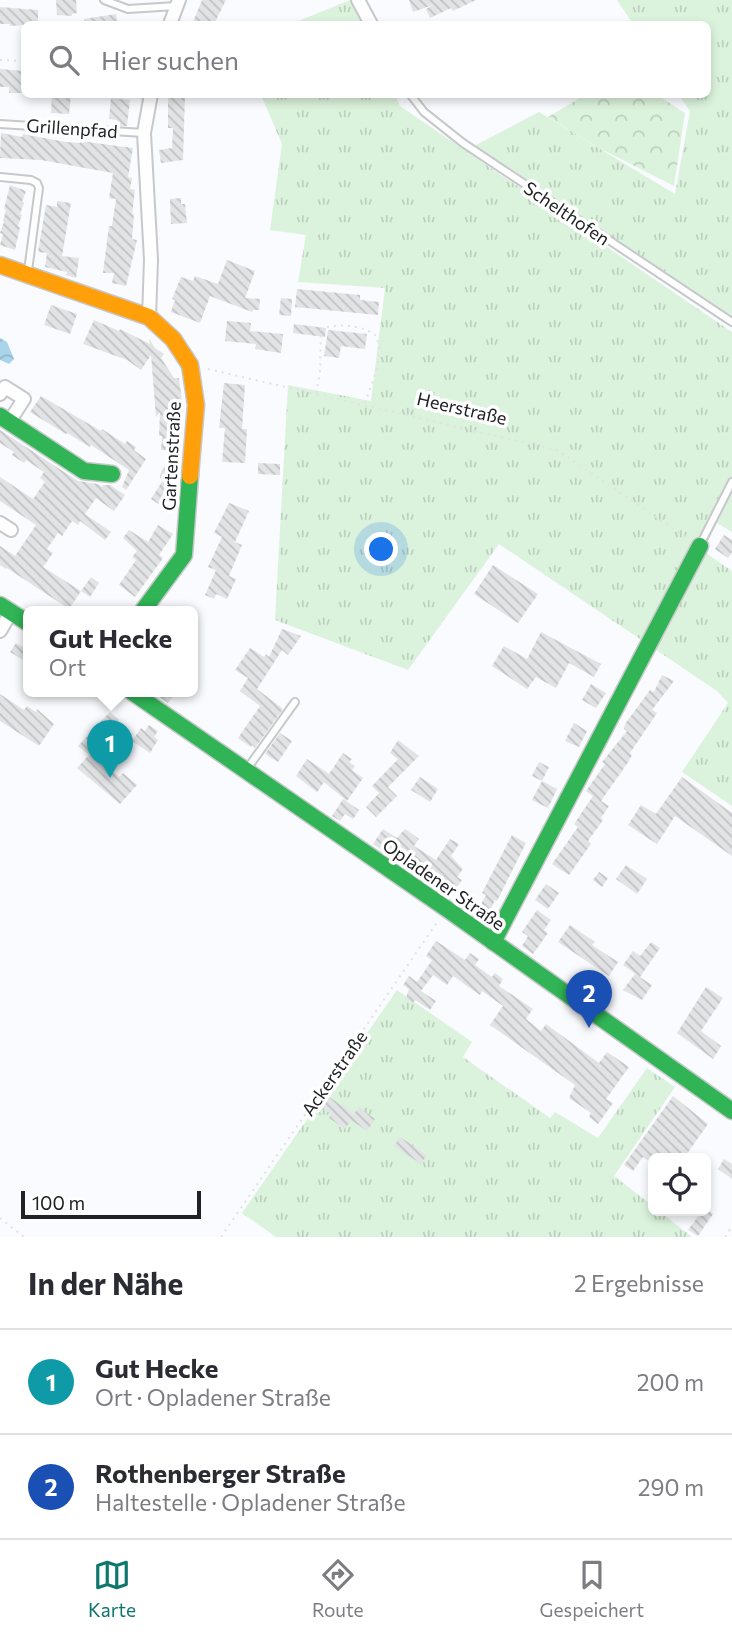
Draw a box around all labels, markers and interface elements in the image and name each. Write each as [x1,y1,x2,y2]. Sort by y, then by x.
search box [21,21,711,98]
icon: search [45,41,83,79]
text: Hier suchen [101,44,239,75]
street label: Grillenpfad [26,114,118,142]
street label: Schelthofen [520,176,614,250]
street label: Heerstraße [415,387,509,429]
street label: Gartenstraße [157,401,185,511]
your location [364,532,398,566]
popup [23,606,198,697]
text: Gut Hecke [49,622,172,653]
text: Ort [49,653,86,681]
pin: 1 [87,720,133,778]
street label: Opladener Straße [379,834,509,934]
pin: 2 [566,970,612,1028]
street label: Ackerstraße [297,1026,371,1120]
map controls [648,1153,711,1216]
button: locate [648,1153,711,1216]
scale bar [21,1188,201,1220]
text: 100 m [32,1191,85,1214]
text: In der Nähe [28,1264,183,1301]
text: 2 Ergebnisse [574,1269,704,1297]
text: Gut Hecke [95,1352,218,1383]
text: 1 [46,1368,56,1396]
text: 200 m [637,1368,704,1396]
text: Ort · Opladener Straße [95,1383,331,1411]
text: Rothenberger Straße [95,1457,346,1488]
text: 2 [44,1473,58,1501]
text: 290 m [638,1473,704,1501]
text: Haltestelle · Opladener Straße [95,1488,406,1516]
tab: Karte [88,1556,136,1621]
tab: Route [312,1556,364,1621]
tab: Gespeichert [540,1556,644,1621]

